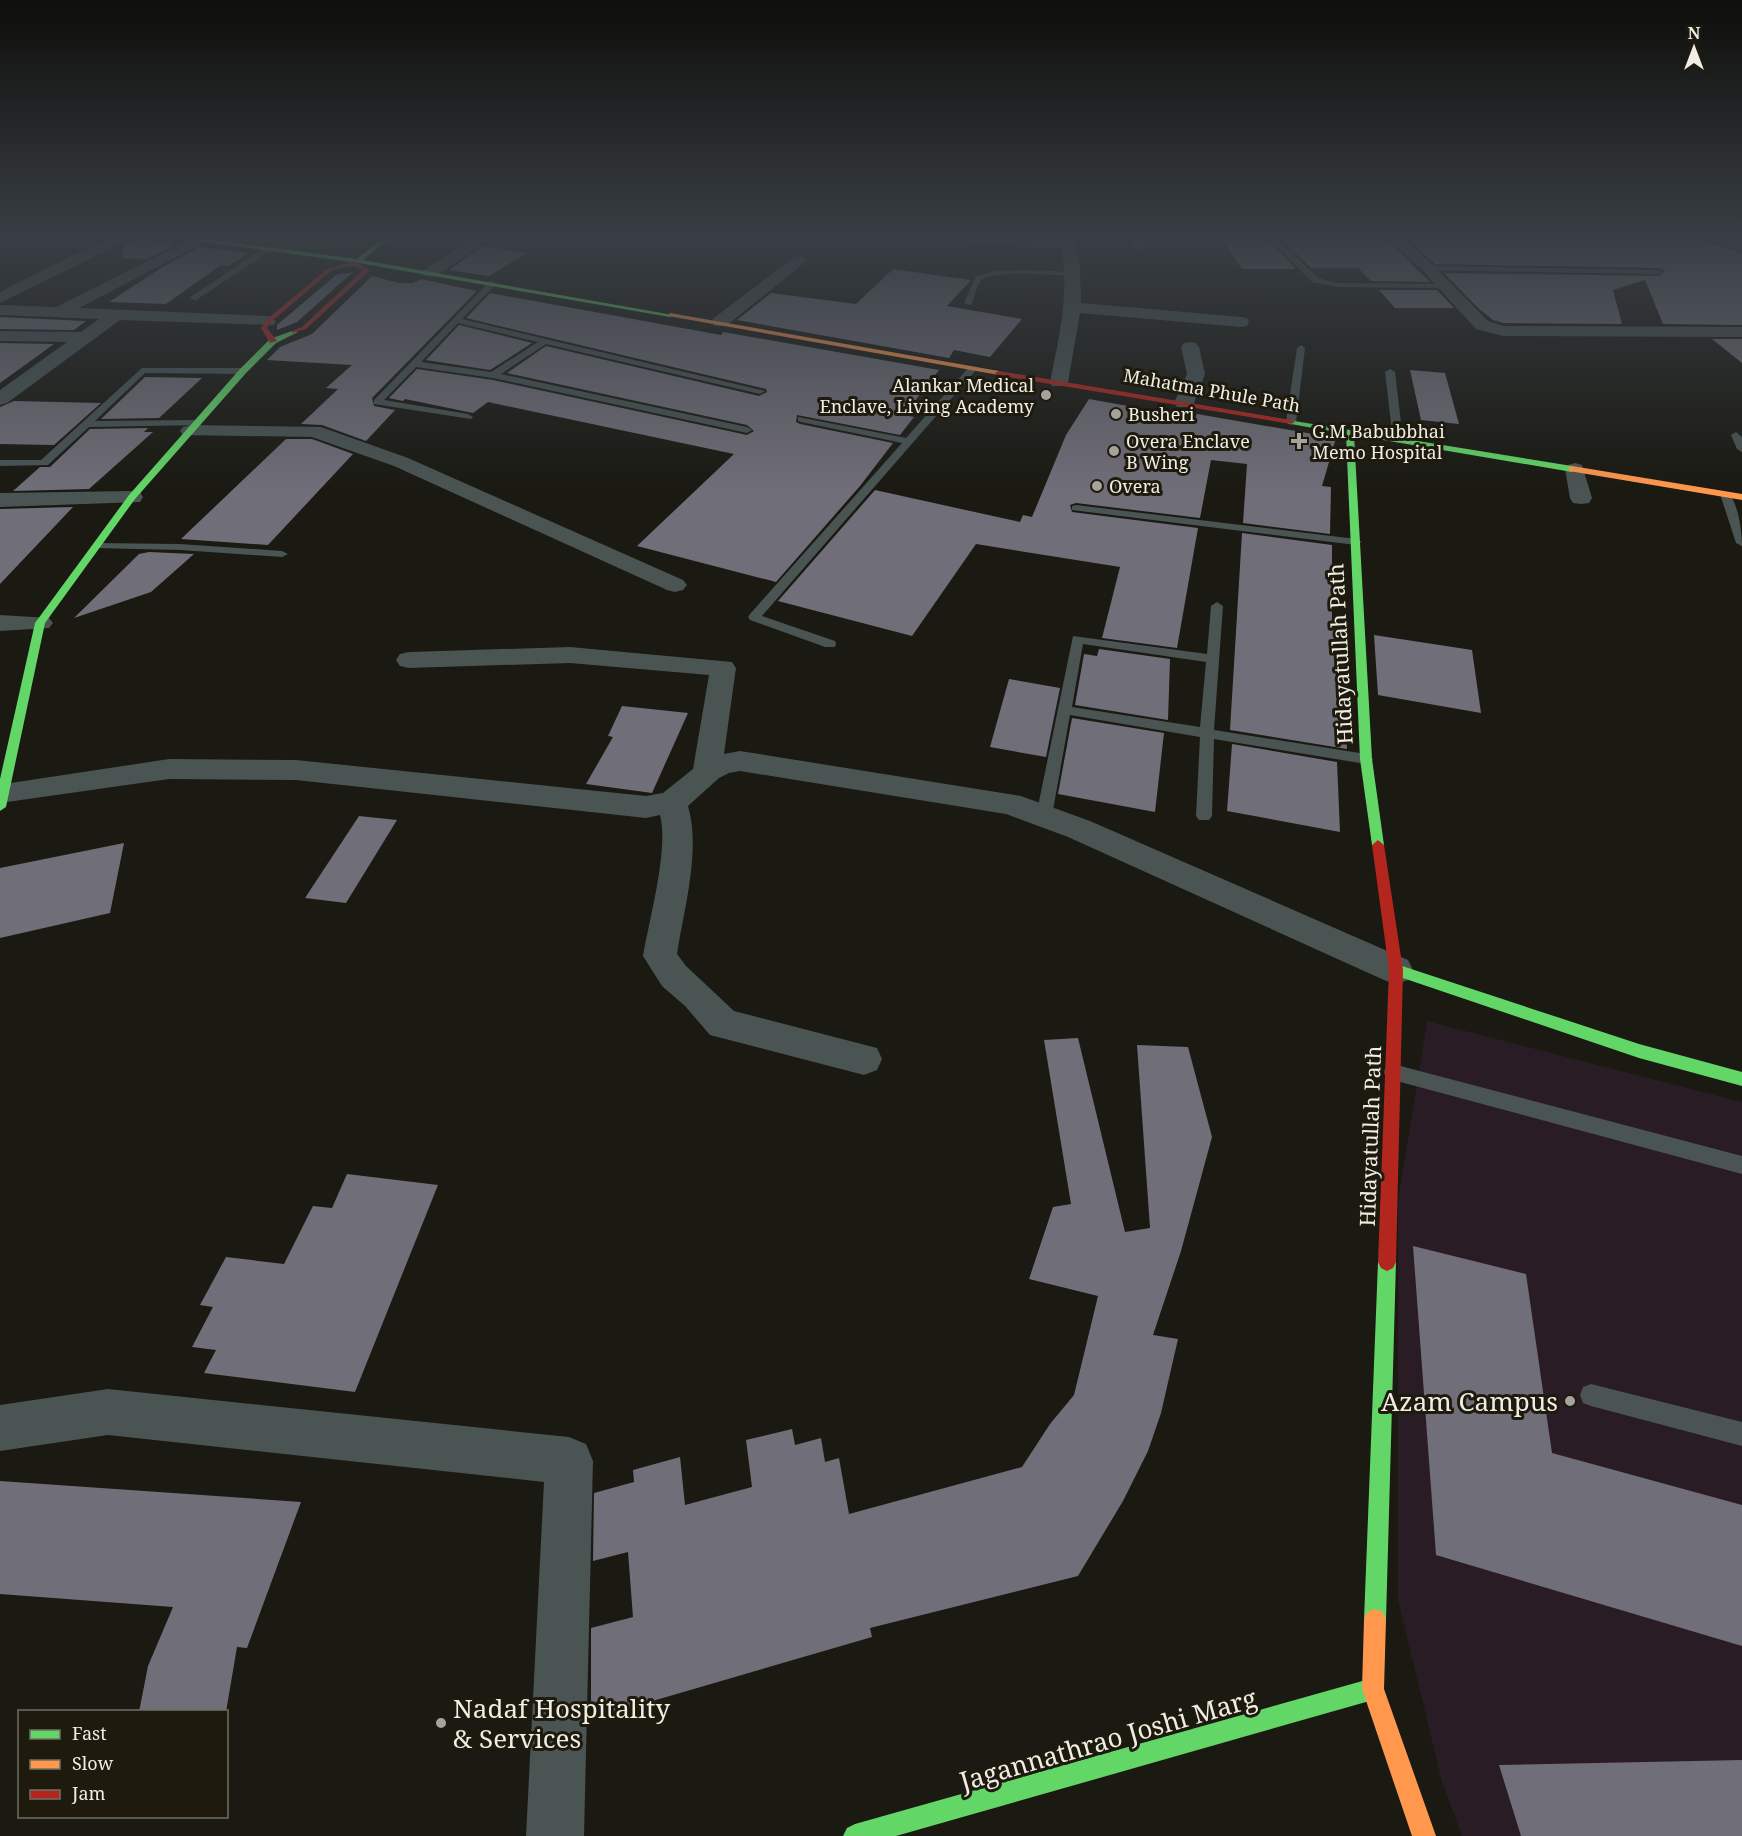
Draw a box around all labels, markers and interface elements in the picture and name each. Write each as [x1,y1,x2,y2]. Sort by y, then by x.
north arrow [1664,18,1724,78]
text: N [1688,22,1701,44]
street label: Mahatma Phule Path [1122,363,1302,417]
place label: Alankar Medical Enclave, Living Academy [819,373,1035,418]
marker: Alankar Medical Enclave, Living Academy [1039,388,1053,402]
place label: Busheri [1128,402,1195,426]
marker: Busheri [1109,407,1123,421]
place label: G.M Babubbhai Memo Hospital [1312,419,1445,464]
place label: Overa Enclave B Wing [1126,429,1250,474]
marker: G.M Babubbhai Memo Hospital [1290,432,1308,450]
marker: Overa Enclave B Wing [1107,444,1121,458]
place label: Overa [1109,474,1161,498]
marker: Overa [1090,479,1104,493]
street label: Hidayatullah Path [1321,563,1359,745]
street label: Hidayatullah Path [1353,1045,1387,1227]
place label: Azam Campus [1381,1383,1558,1419]
marker: Azam Campus [1563,1394,1577,1408]
street label: Jagannathrao Joshi Marg [954,1679,1261,1799]
place label: Nadaf Hospitality & Services [453,1690,670,1756]
legend [18,1710,228,1818]
marker: Nadaf Hospitality & Services [434,1716,448,1730]
text: Fast [72,1721,107,1745]
text: Slow [72,1751,114,1775]
text: Jam [71,1781,106,1805]

